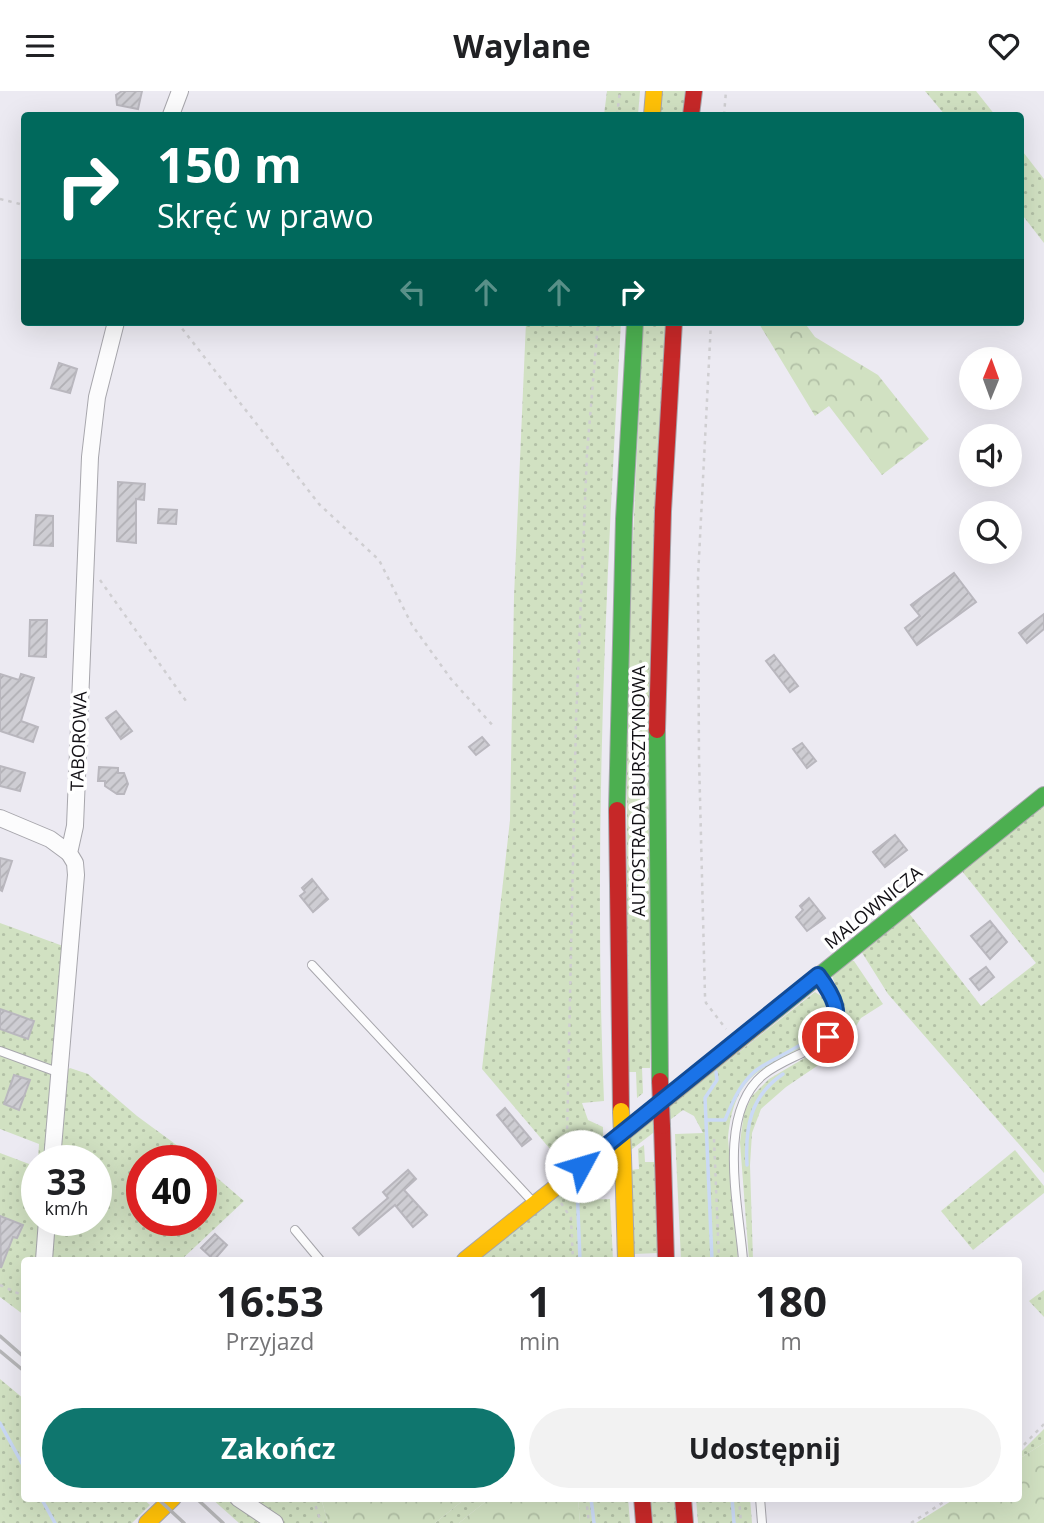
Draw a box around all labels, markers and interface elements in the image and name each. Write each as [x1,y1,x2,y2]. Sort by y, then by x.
text: Waylane [453,24,591,67]
icon: menu [21,27,59,65]
icon: heart [985,27,1023,65]
text: 150 m [157,131,302,197]
icon: right [42,140,133,231]
text: Skręć w prawo [157,194,374,237]
icon: left [394,273,432,311]
icon: ahead [467,273,505,311]
icon: ahead [540,273,578,311]
icon: right [613,273,651,311]
north arrow [959,347,1022,409]
map controls [959,347,1022,564]
button: sound [959,424,1022,487]
button: search [959,501,1022,564]
street label: AUTOSTRADA BURSZTYNOWA [626,665,650,917]
street label: TABOROWA [64,690,92,791]
street label: MALOWNICZA [819,860,927,954]
pin [798,1007,858,1067]
icon: arrive [809,1018,847,1056]
position arrow [544,1129,618,1203]
speed limit sign: 40 [126,1145,217,1236]
text: 33 [46,1158,87,1205]
text: km/h [45,1196,88,1220]
text: 16:53 [216,1272,324,1329]
text: 1 [527,1272,552,1329]
text: 180 [755,1272,827,1329]
text: Przyjazd [225,1325,314,1357]
text: min [519,1325,560,1357]
text: m [780,1325,802,1357]
button: Zakończ [42,1408,515,1488]
button: Udostępnij [529,1408,1001,1488]

